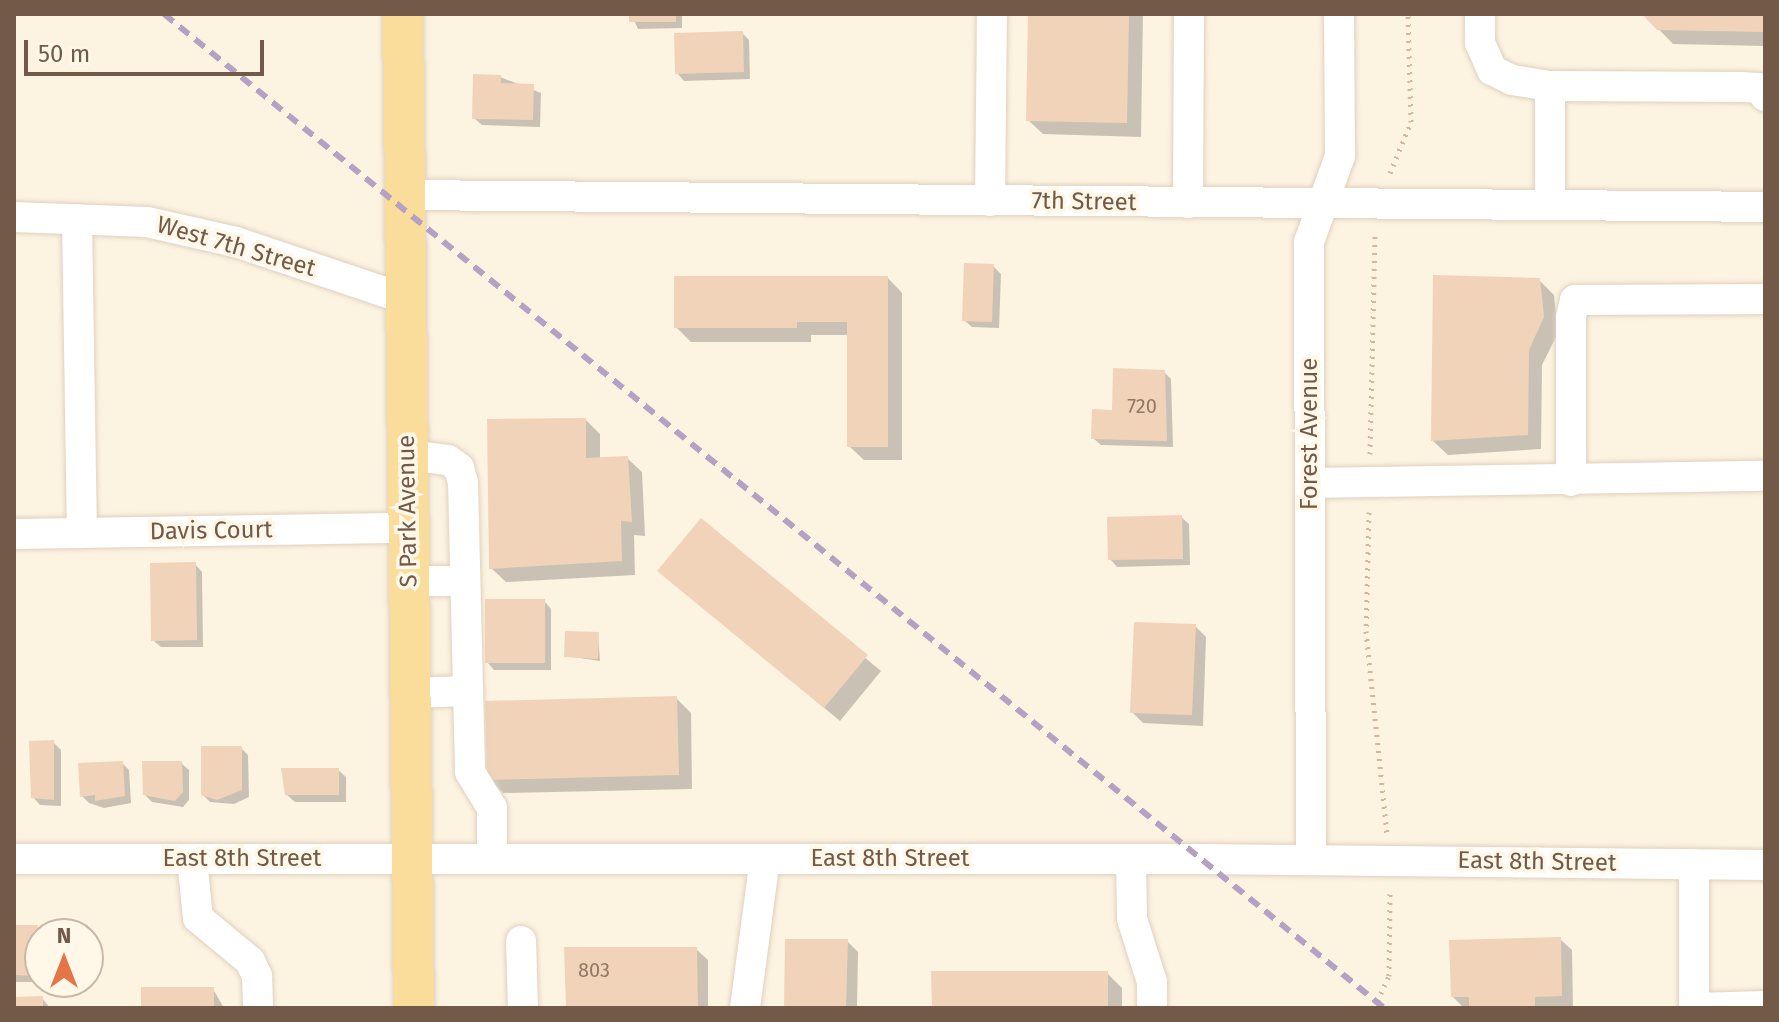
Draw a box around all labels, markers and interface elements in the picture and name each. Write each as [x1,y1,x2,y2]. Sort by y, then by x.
scale bar [28,24,268,74]
text: 50 m [38,40,90,68]
street label: 7th Street [1031,187,1137,217]
street label: West 7th Street [153,211,319,283]
street label: Forest Avenue [1296,358,1324,510]
house number: 720 [1127,394,1157,418]
street label: S Park Avenue [392,434,424,588]
street label: Davis Court [149,516,273,546]
street label: East 8th Street [162,845,322,873]
street label: East 8th Street [810,845,970,873]
street label: East 8th Street [1457,846,1617,878]
north arrow [24,918,104,998]
text: N [57,922,71,949]
house number: 803 [578,958,610,982]

